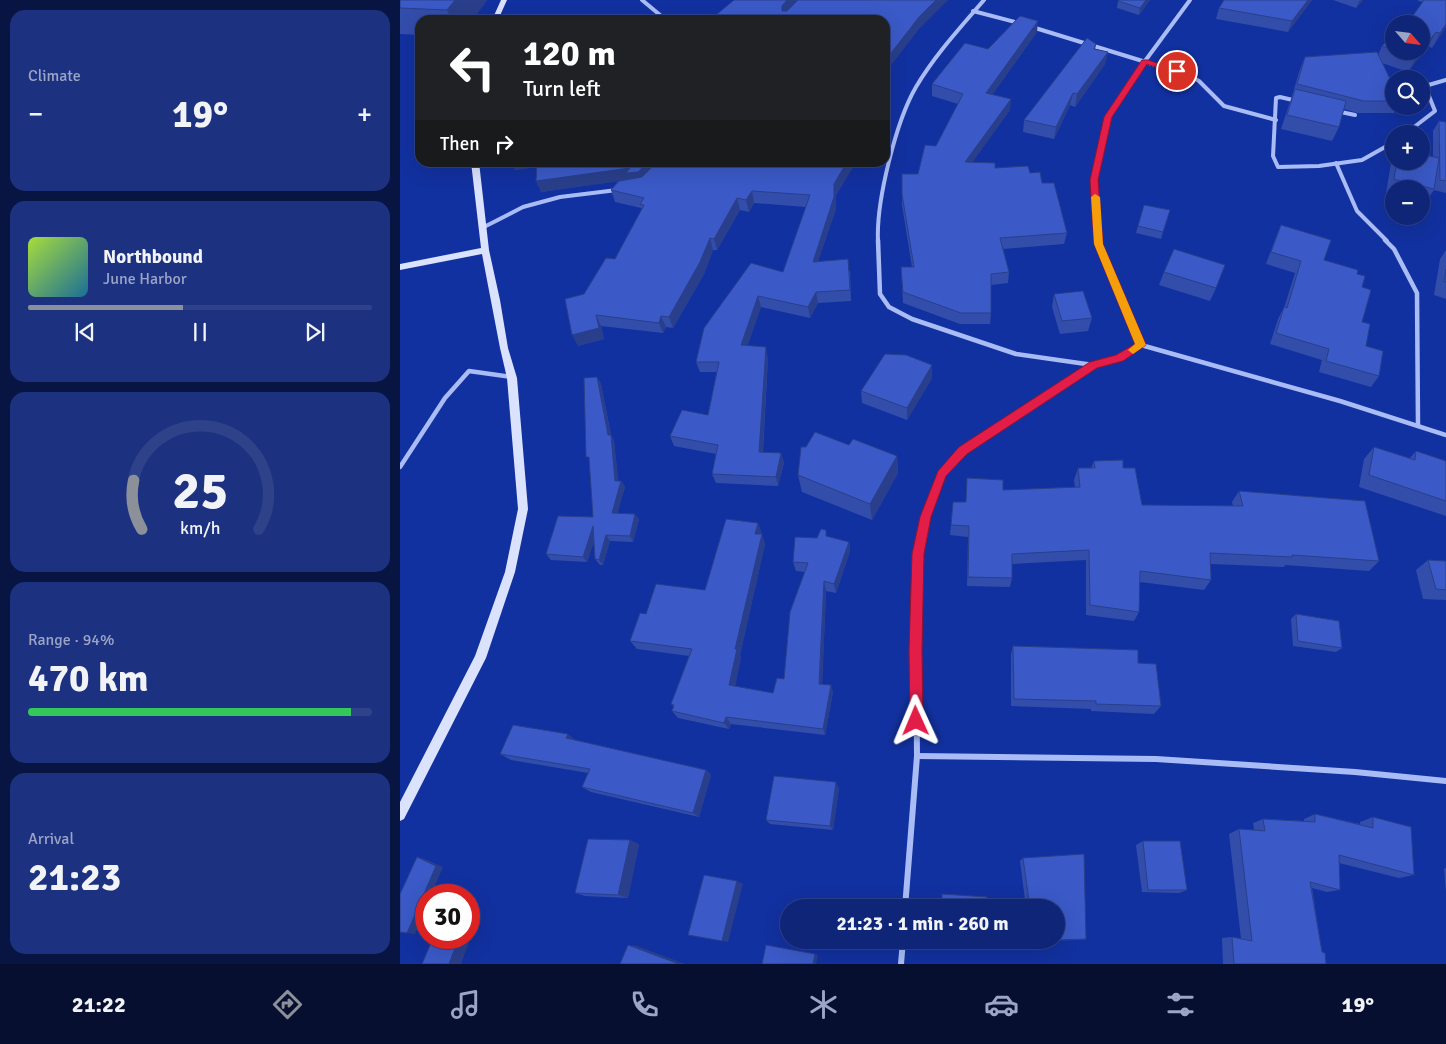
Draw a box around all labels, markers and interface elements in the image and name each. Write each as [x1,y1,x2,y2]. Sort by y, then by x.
north arrow [1385,15,1430,60]
map controls [1385,15,1430,225]
text: 120 m [523,32,616,75]
icon: left [440,35,505,100]
pin [1156,50,1198,92]
icon: arrive [1163,57,1191,85]
text: Climate [28,66,81,86]
button: search [1385,70,1430,115]
text: Turn left [523,75,601,102]
text: 19° [172,91,228,138]
text: − [28,97,43,131]
text: + [357,97,372,131]
button: + [1385,125,1430,170]
icon: right [490,130,518,158]
text: Then [440,132,480,156]
button: − [1385,180,1430,225]
text: Northbound [103,245,203,269]
text: June Harbor [103,269,187,289]
icon: previous [71,318,99,346]
icon: pause [186,318,214,346]
icon: next [301,318,329,346]
text: 25 [172,459,228,523]
text: km/h [180,517,220,539]
text: Range · 94% [28,630,114,650]
text: 470 km [28,655,149,702]
position arrow [889,694,941,746]
text: Arrival [28,829,74,849]
text: 21:23 [28,854,121,901]
speed limit sign: 30 [415,884,480,949]
text: 21:23 · 1 min · 260 m [836,912,1009,936]
icon: directions [270,987,305,1022]
icon: music [448,987,483,1022]
icon: phone [627,987,662,1022]
icon: climate [806,987,841,1022]
icon: car [984,987,1019,1022]
icon: filters [1163,987,1198,1022]
text: 21:22 [72,991,126,1018]
text: 19° [1342,991,1374,1018]

